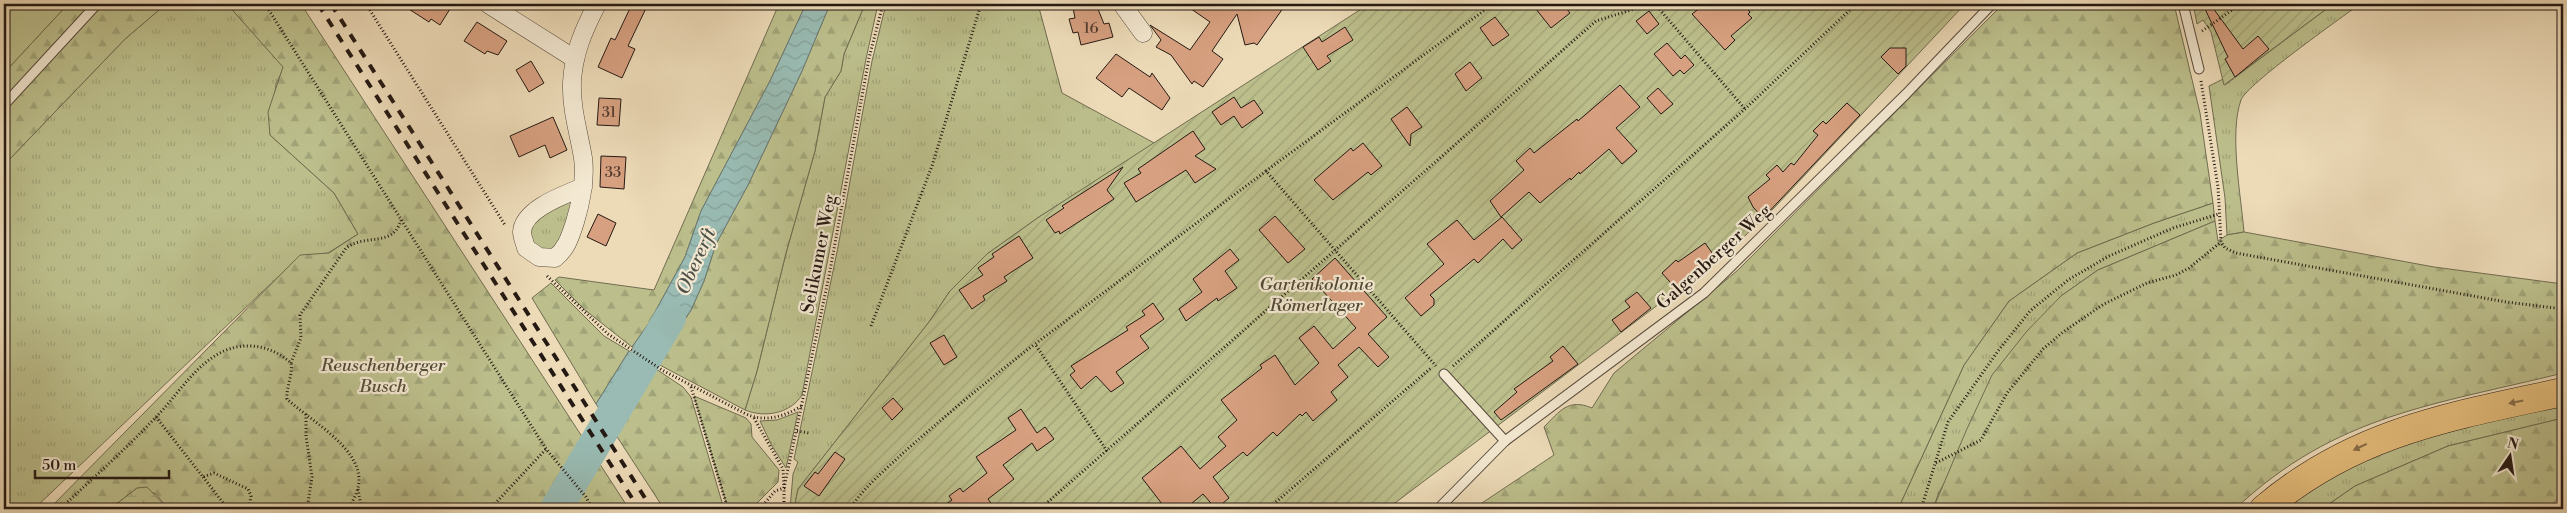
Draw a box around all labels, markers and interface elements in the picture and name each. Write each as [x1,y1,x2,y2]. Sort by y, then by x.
house number: 16 [1083,19,1099,38]
house number: 31 [602,103,617,122]
house number: 33 [605,163,621,182]
street label: Selikumer Weg [796,192,842,315]
street label: Galgenberger Weg [1652,199,1777,315]
water label: Obererft [671,223,722,298]
park label: Gartenkolonie Römerlager [1259,273,1373,317]
park label: Reuschenberger Busch [320,354,446,398]
one-way arrow [2508,398,2523,406]
north arrow [2484,430,2534,480]
text: N [2505,434,2520,454]
one-way arrow [2353,444,2367,452]
scale bar [35,448,169,480]
text: 50 m [42,456,76,475]

